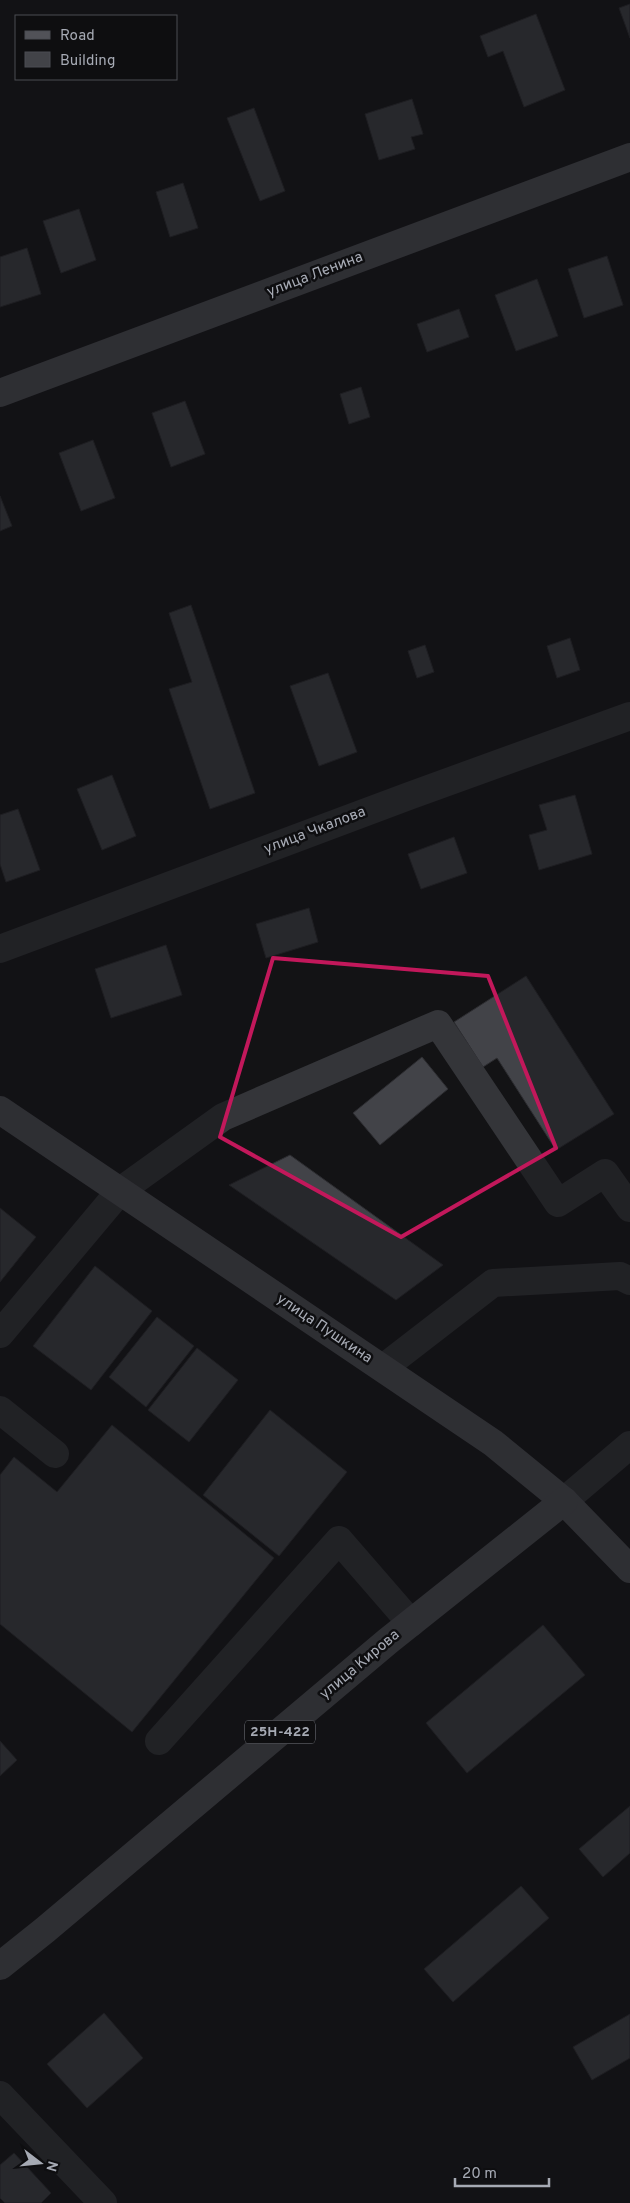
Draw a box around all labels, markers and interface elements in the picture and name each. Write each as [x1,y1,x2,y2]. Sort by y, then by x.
legend [15,15,178,80]
text: Road [60,27,95,46]
text: Building [60,52,115,71]
street label: улица Ленина [264,248,366,302]
street label: улица Чкалова [261,803,369,859]
street label: улица Пушкина [272,1290,376,1368]
street label: улица Кирова [316,1626,404,1704]
road number: 25Н-422 [245,1720,315,1744]
north arrow [15,2138,65,2188]
scale bar [455,2156,549,2188]
text: N [41,2159,61,2173]
text: 20 m [462,2165,497,2184]

